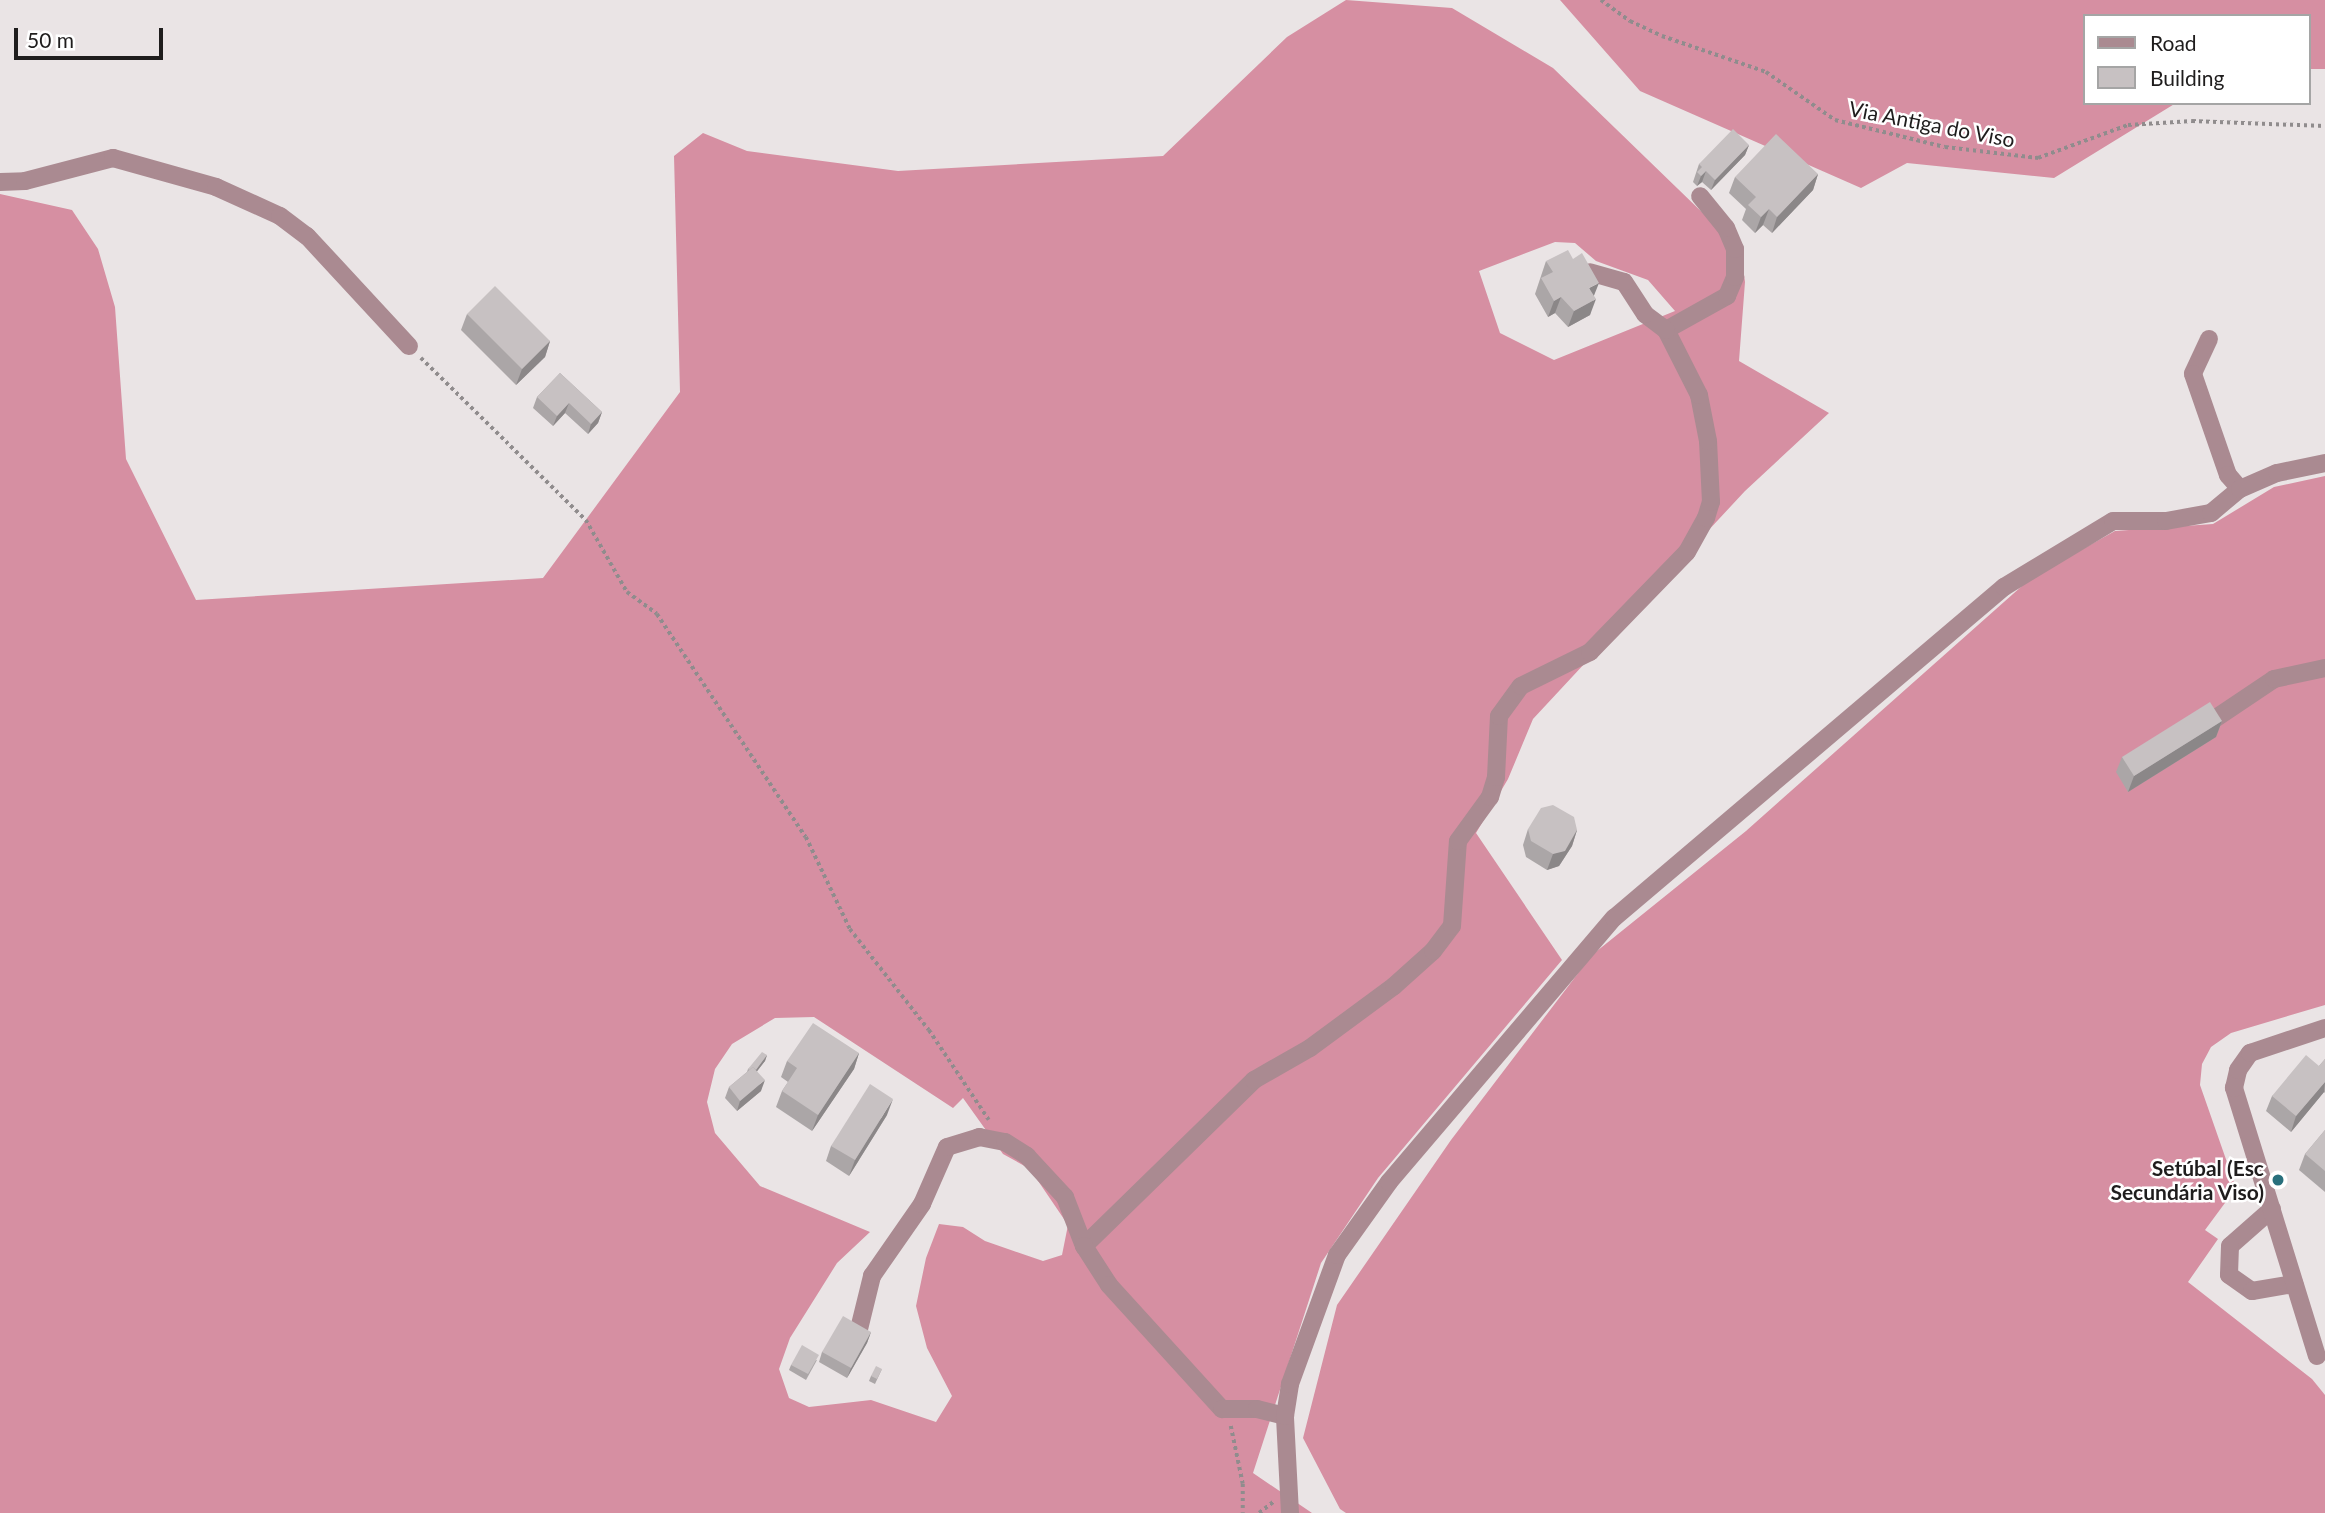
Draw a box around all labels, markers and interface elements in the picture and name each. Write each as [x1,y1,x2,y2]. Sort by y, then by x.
scale bar [18,14,166,58]
legend [2084,14,2311,105]
text: 50 m [27,27,74,52]
text: Road [2150,30,2197,55]
text: Building [2150,65,2225,90]
street label: Via Antiga do Viso [1846,95,2018,153]
place label: Setúbal (Esc Secundária Viso) [2110,1155,2264,1205]
marker: Setúbal (Esc Secundária Viso) [2270,1172,2286,1188]

